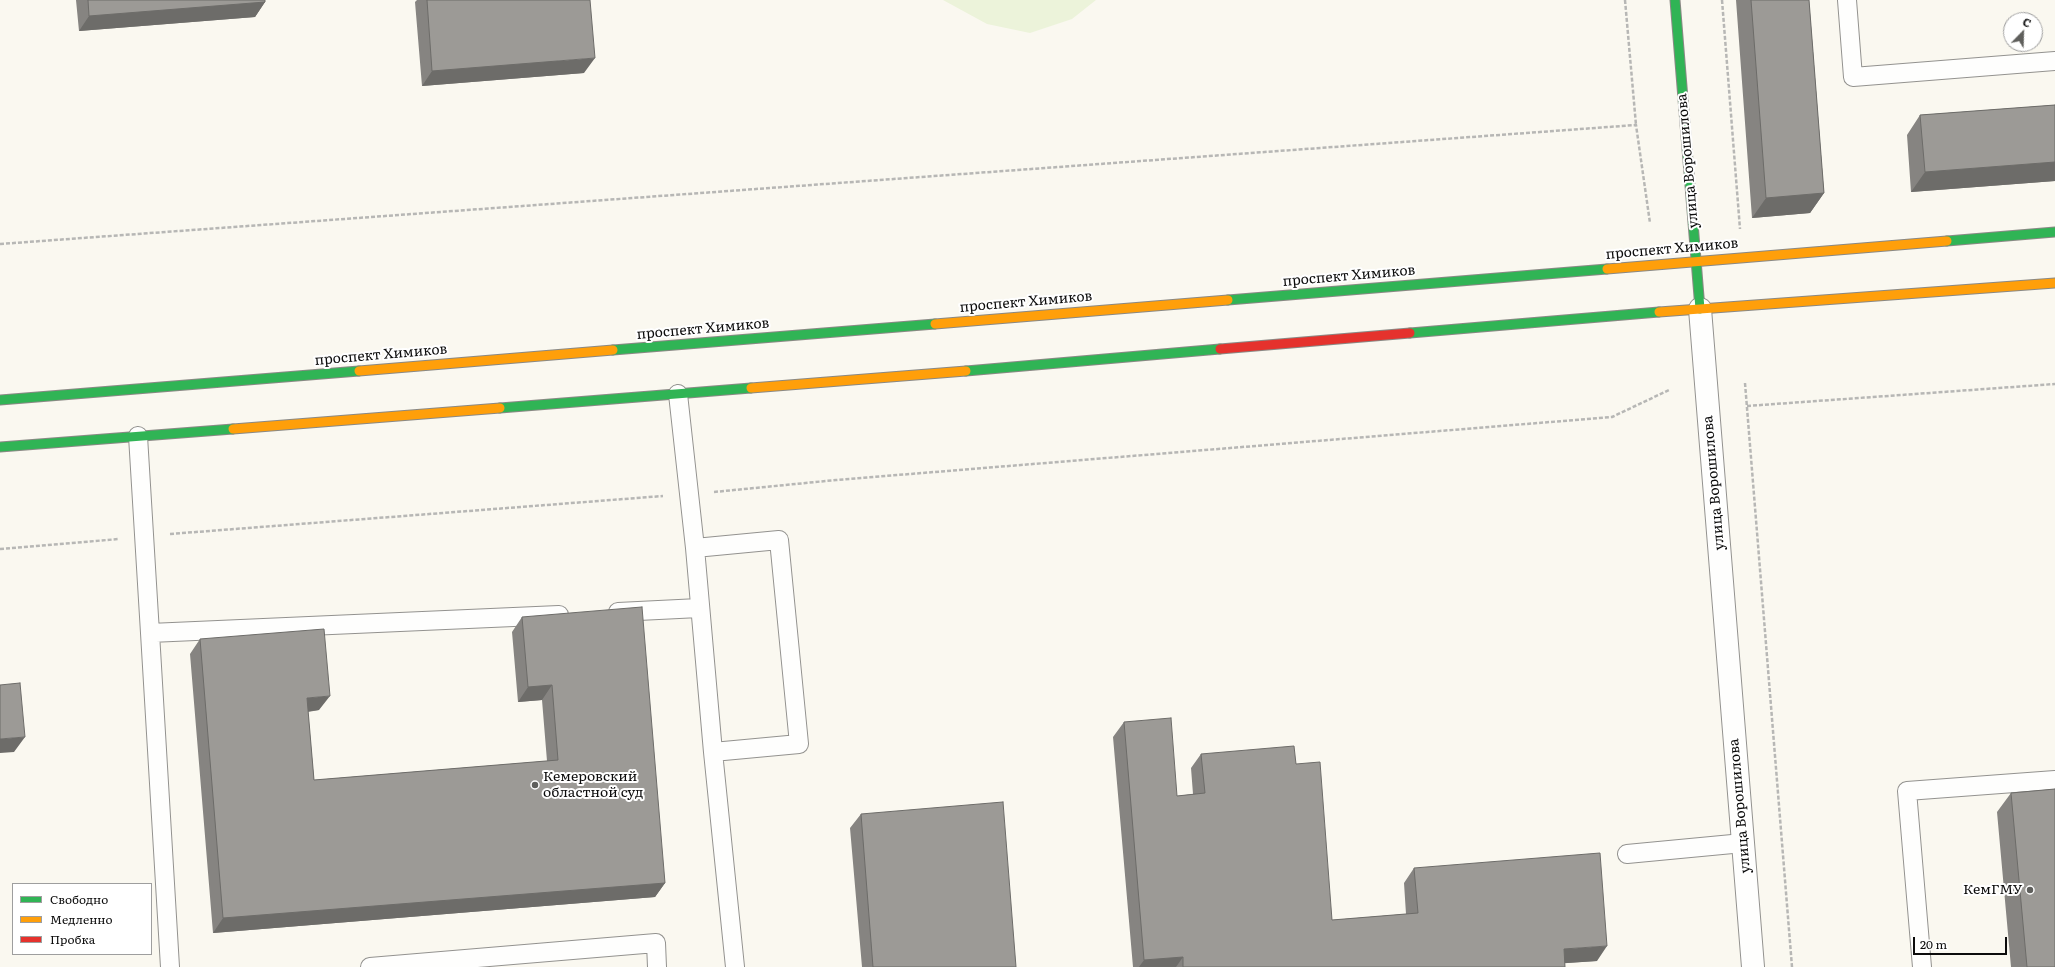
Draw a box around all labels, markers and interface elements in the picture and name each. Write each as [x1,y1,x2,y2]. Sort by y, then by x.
north arrow [2003,12,2043,52]
text: С [2021,13,2034,31]
street label: улица Ворошилова [1674,93,1702,229]
street label: проспект Химиков [1605,235,1739,263]
street label: проспект Химиков [1282,262,1416,290]
street label: проспект Химиков [959,288,1093,316]
street label: проспект Химиков [636,315,770,343]
street label: проспект Химиков [314,341,448,369]
street label: улица Ворошилова [1700,415,1728,551]
street label: улица Ворошилова [1726,738,1754,874]
place label: Кемеровский областной суд [543,769,643,802]
marker: Кемеровский областной суд [530,780,540,790]
place label: КемГМУ [1963,882,2022,898]
legend [12,883,152,955]
marker: КемГМУ [2025,885,2035,895]
text: Свободно [50,890,108,908]
text: Медленно [50,910,113,928]
scale bar [1915,929,2009,955]
text: Пробка [50,930,95,948]
text: 20 m [1920,935,1947,953]

